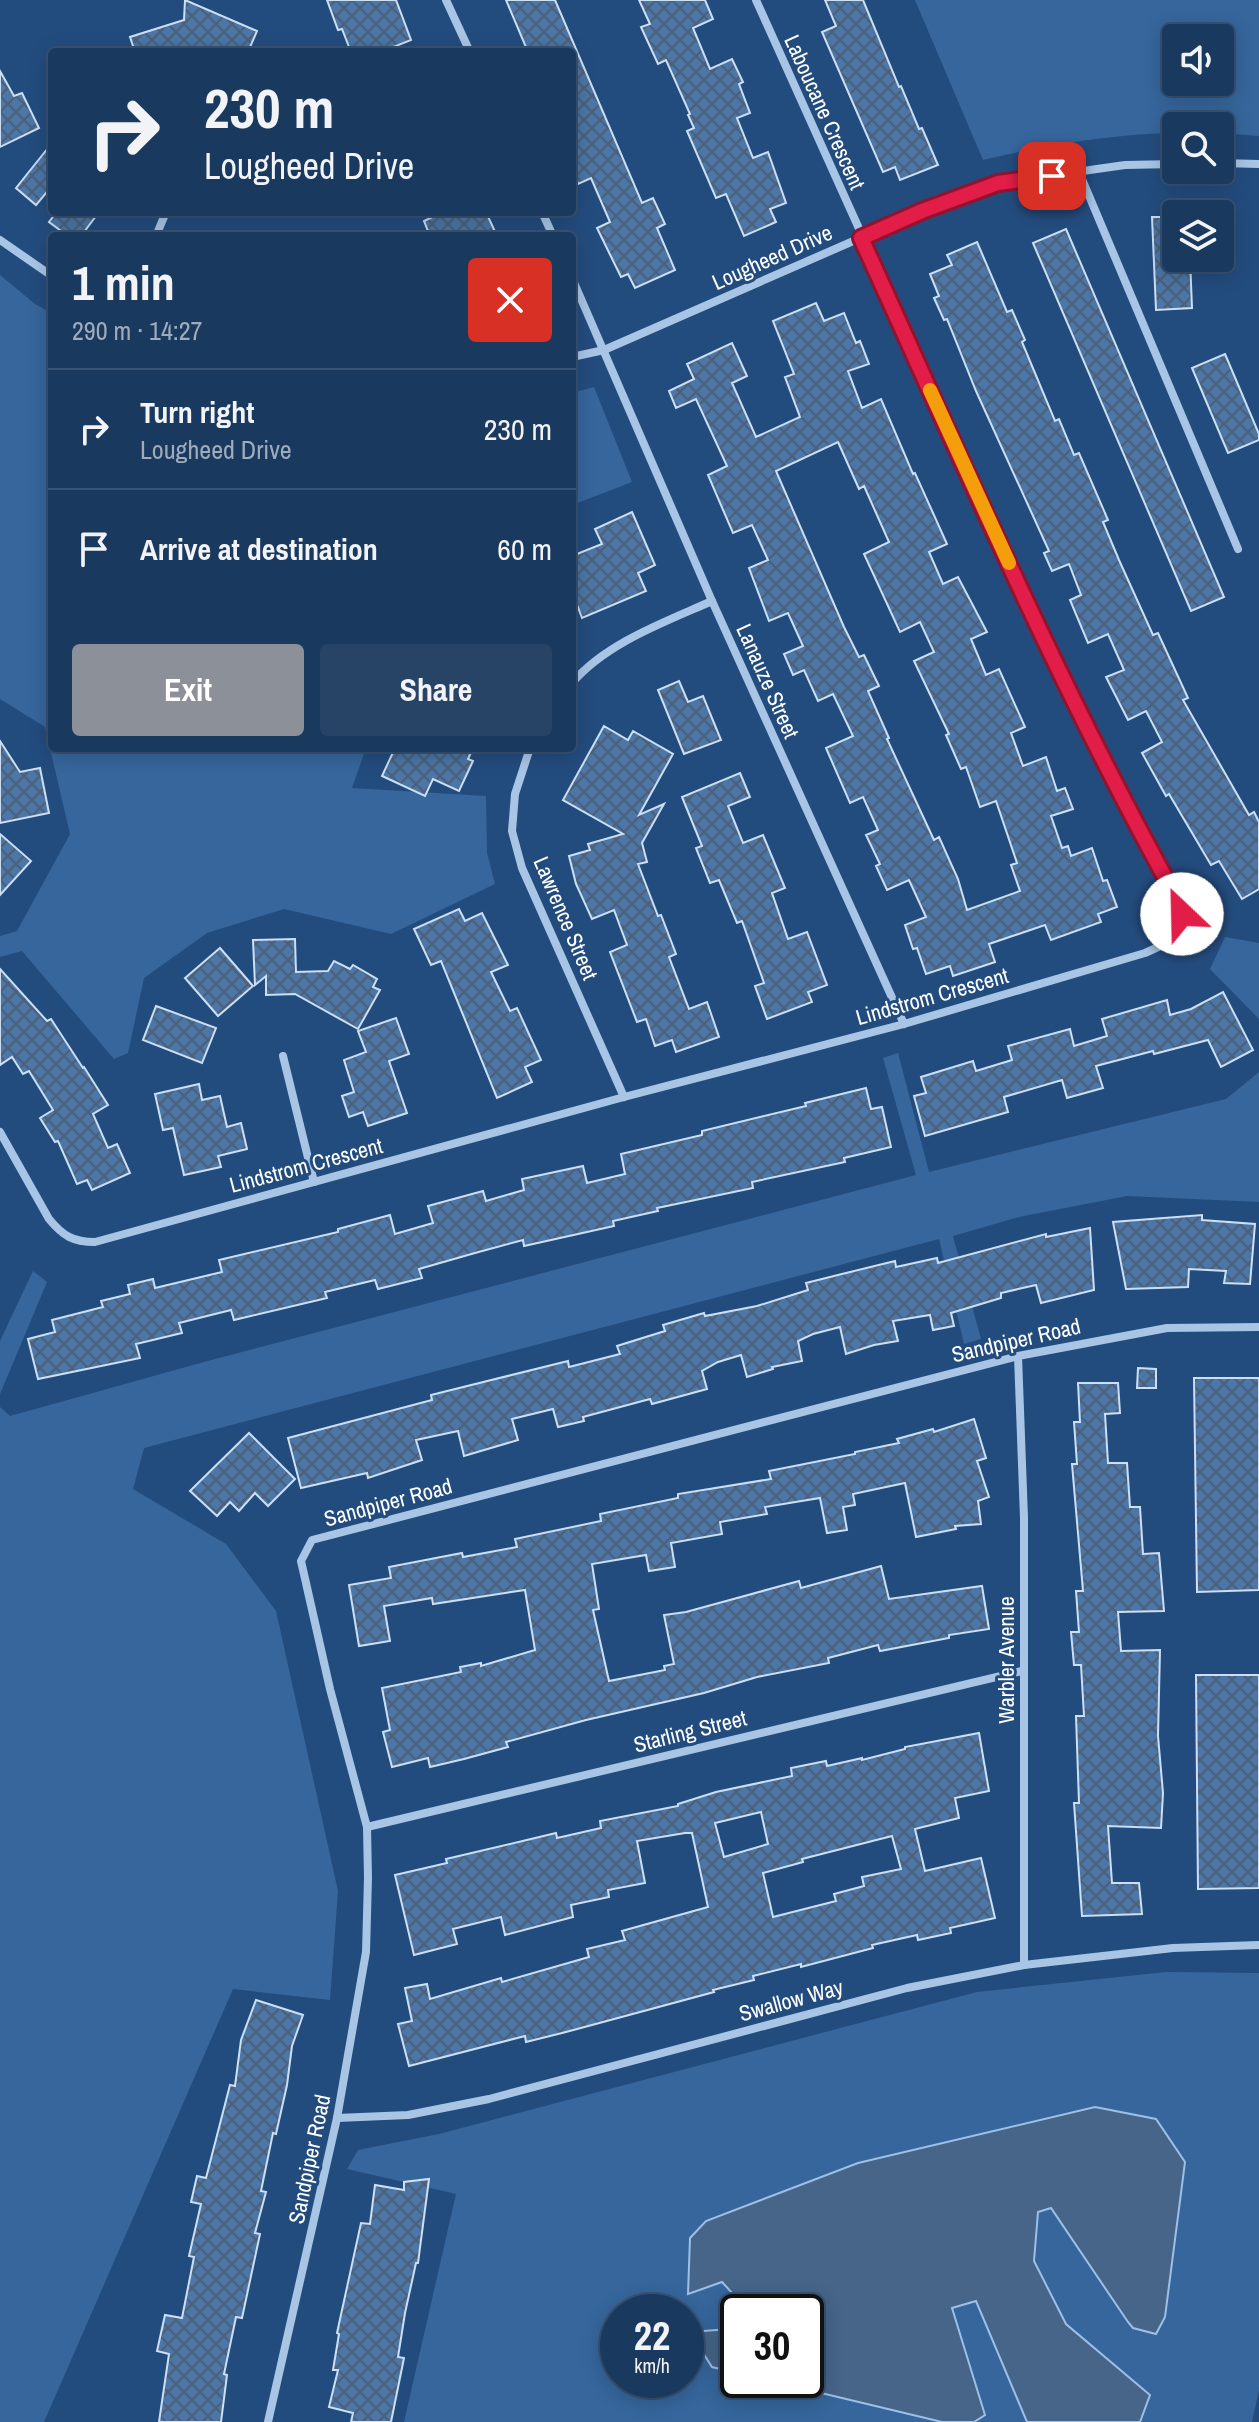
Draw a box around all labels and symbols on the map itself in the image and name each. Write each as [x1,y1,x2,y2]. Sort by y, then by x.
street label: Laboucane Crescent [777,30,873,194]
pin [1018,142,1086,210]
street label: Lougheed Drive [707,217,837,297]
street label: Lanauze Street [729,619,807,743]
street label: Lawrence Street [527,852,605,984]
position arrow [1140,872,1224,956]
street label: Lindstrom Crescent [852,960,1012,1032]
street label: Lindstrom Crescent [226,1130,386,1200]
street label: Sandpiper Road [949,1311,1083,1369]
street label: Sandpiper Road [321,1471,455,1533]
street label: Warbler Avenue [991,1596,1021,1724]
street label: Starling Street [630,1702,750,1760]
street label: Swallow Way [736,1972,846,2028]
street label: Sandpiper Road [281,2092,337,2226]
speed limit sign: 30 [720,2294,824,2398]

